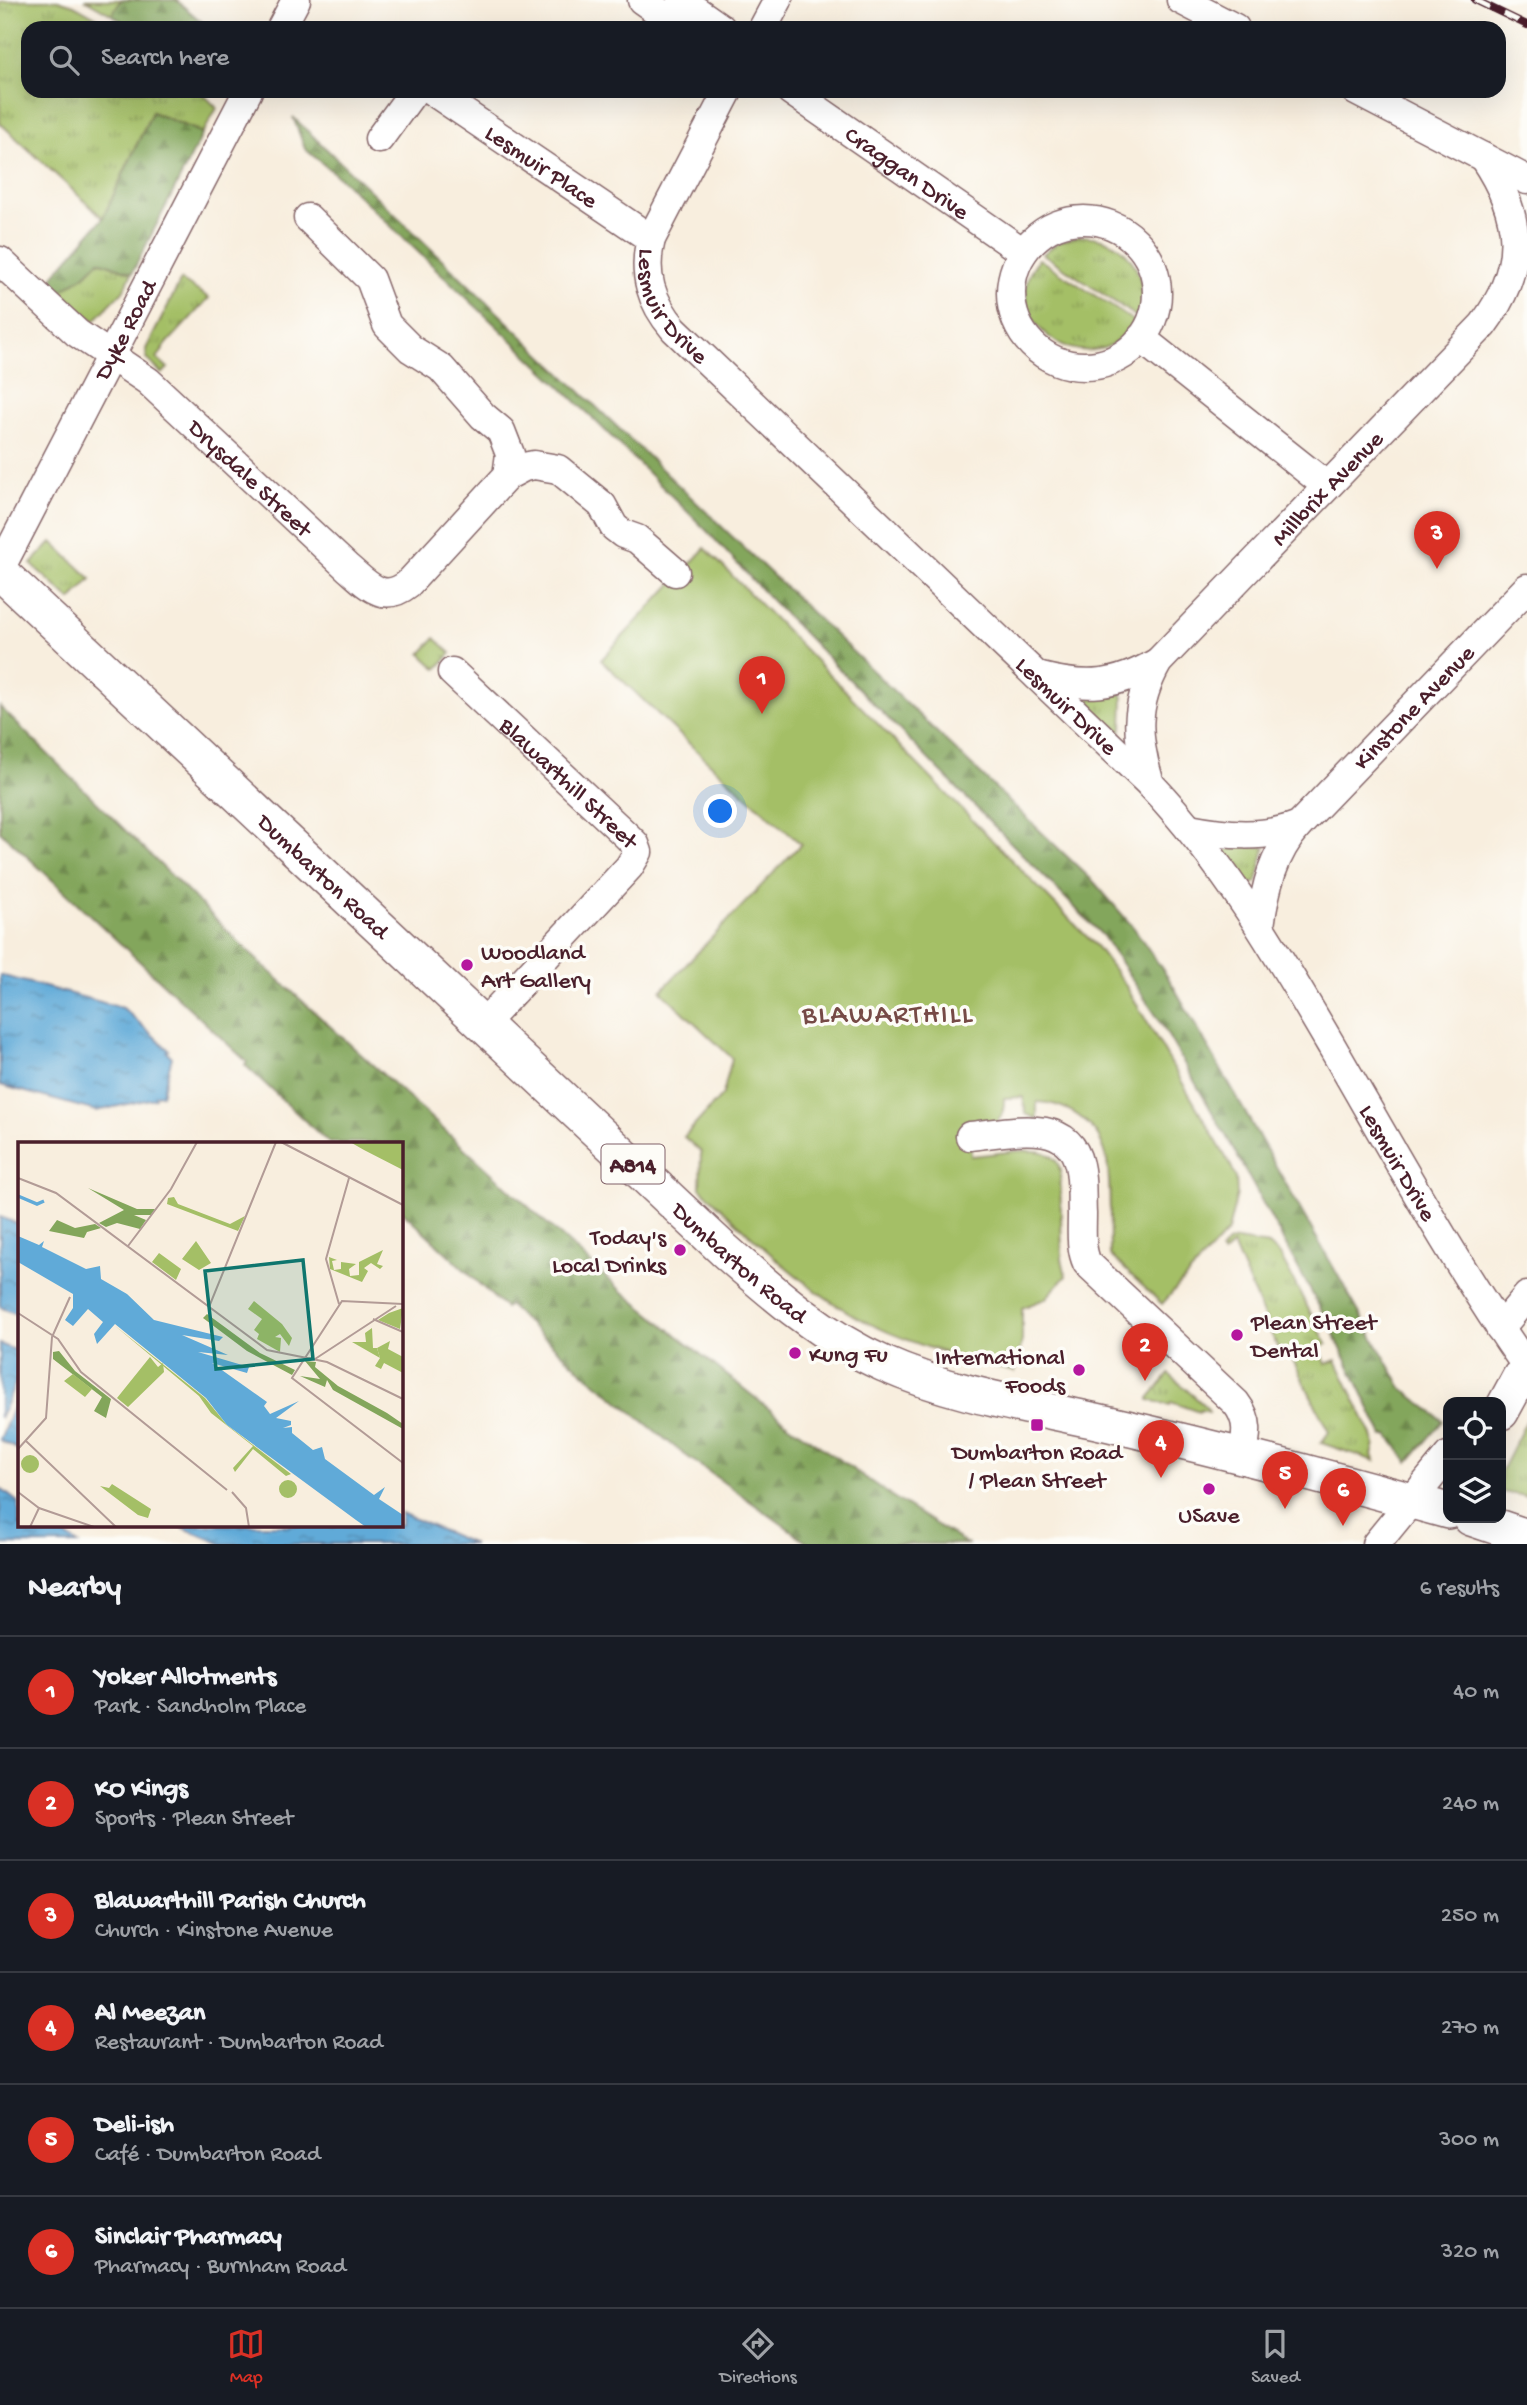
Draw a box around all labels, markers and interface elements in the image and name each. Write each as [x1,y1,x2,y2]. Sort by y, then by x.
search box [21,21,1506,98]
icon: search [45,41,83,79]
text: Search here [101,44,229,75]
street label: Lesmuir Place [478,120,603,217]
street label: Craggan Drive [838,122,974,228]
street label: Lesmuir Drive [629,247,713,372]
street label: Dyke Road [89,274,166,388]
street label: Drysdale Street [179,413,318,546]
street label: Millbrix Avenue [1267,426,1391,554]
pin: 3 [1414,511,1460,569]
street label: Kinstone Avenue [1349,640,1483,778]
street label: Lesmuir Drive [1008,652,1122,763]
pin: 1 [739,656,785,714]
street label: Blawarthill Street [491,712,644,858]
your location [703,794,737,828]
street label: Dumbarton Road [248,808,395,948]
place label: Woodland Art Gallery [481,940,591,997]
marker: Woodland Art Gallery [459,957,475,973]
district label: BLAWARTHILL [801,1000,974,1033]
street label: Lesmuir Drive [1351,1100,1441,1228]
inset map [18,1142,402,1526]
road number: A814 [602,1144,664,1184]
street label: Dumbarton Road [663,1196,813,1333]
place label: Today's Local Drinks [552,1225,667,1282]
marker: Today's Local Drinks [672,1242,688,1258]
place label: Plean Street Dental [1249,1310,1379,1367]
pin: 2 [1122,1323,1168,1381]
marker: Plean Street Dental [1229,1327,1245,1343]
place label: Kung Fu [809,1342,888,1371]
marker: Kung Fu [787,1345,803,1361]
place label: International Foods [935,1345,1066,1402]
marker: International Foods [1071,1362,1087,1378]
map controls [1443,1397,1506,1523]
button: locate [1443,1397,1506,1460]
marker: Dumbarton Road / Plean Street [1029,1417,1045,1433]
pin: 4 [1138,1420,1184,1478]
place label: Dumbarton Road / Plean Street [950,1440,1124,1497]
pin: 5 [1262,1451,1308,1509]
button: layers [1443,1460,1506,1523]
pin: 6 [1320,1468,1366,1526]
marker: USave [1201,1481,1217,1497]
place label: USave [1178,1503,1240,1532]
text: Nearby [28,1572,121,1607]
text: 6 results [1420,1576,1499,1603]
text: Yoker Allotments [95,1663,276,1694]
text: 1 [46,1679,56,1706]
text: 40 m [1453,1679,1499,1706]
text: Park · Sandholm Place [95,1694,306,1721]
text: KO Kings [95,1775,188,1806]
text: 2 [45,1791,57,1818]
text: 240 m [1442,1791,1499,1818]
text: Sports · Plean Street [95,1806,293,1833]
text: Blawarthill Parish Church [95,1887,366,1918]
text: 3 [45,1903,57,1930]
text: 250 m [1441,1903,1499,1930]
text: Church · Kinstone Avenue [95,1918,333,1945]
text: Al Meezan [95,1999,205,2030]
text: 4 [46,2015,56,2042]
text: 270 m [1441,2015,1499,2042]
text: Restaurant · Dumbarton Road [95,2030,383,2057]
text: Deli-ish [95,2111,174,2142]
text: 5 [45,2127,57,2154]
text: 300 m [1439,2127,1499,2154]
text: Café · Dumbarton Road [95,2142,320,2169]
text: Sinclair Pharmacy [95,2223,282,2254]
text: 6 [45,2239,57,2266]
text: 320 m [1441,2239,1499,2266]
text: Pharmacy · Burnham Road [95,2254,346,2281]
tab: Map [227,2325,265,2390]
tab: Directions [720,2325,797,2390]
tab: Saved [1251,2325,1300,2390]

